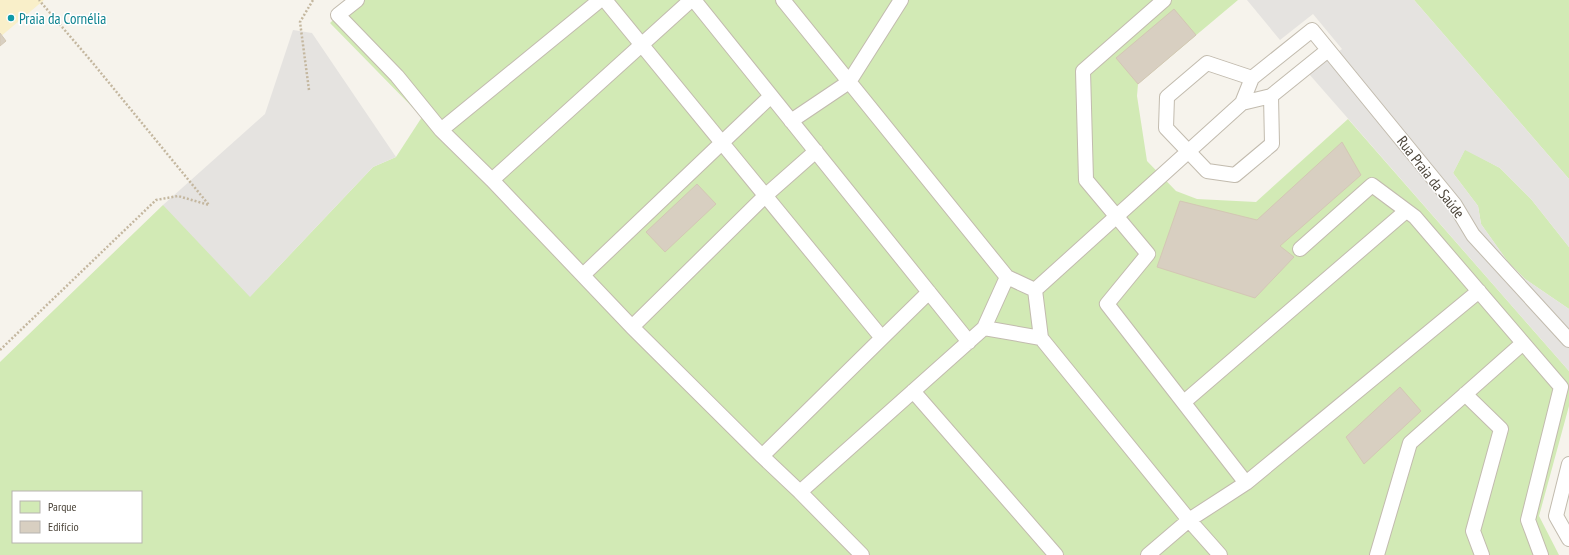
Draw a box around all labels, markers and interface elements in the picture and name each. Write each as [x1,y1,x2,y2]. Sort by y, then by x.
place label: Praia da Cornélia [19,9,106,28]
marker: Praia da Cornélia [6,13,16,23]
street label: Rua Praia da Saúde [1393,132,1469,222]
legend [12,491,142,543]
text: Parque [48,499,77,514]
text: Edifício [48,519,79,534]

